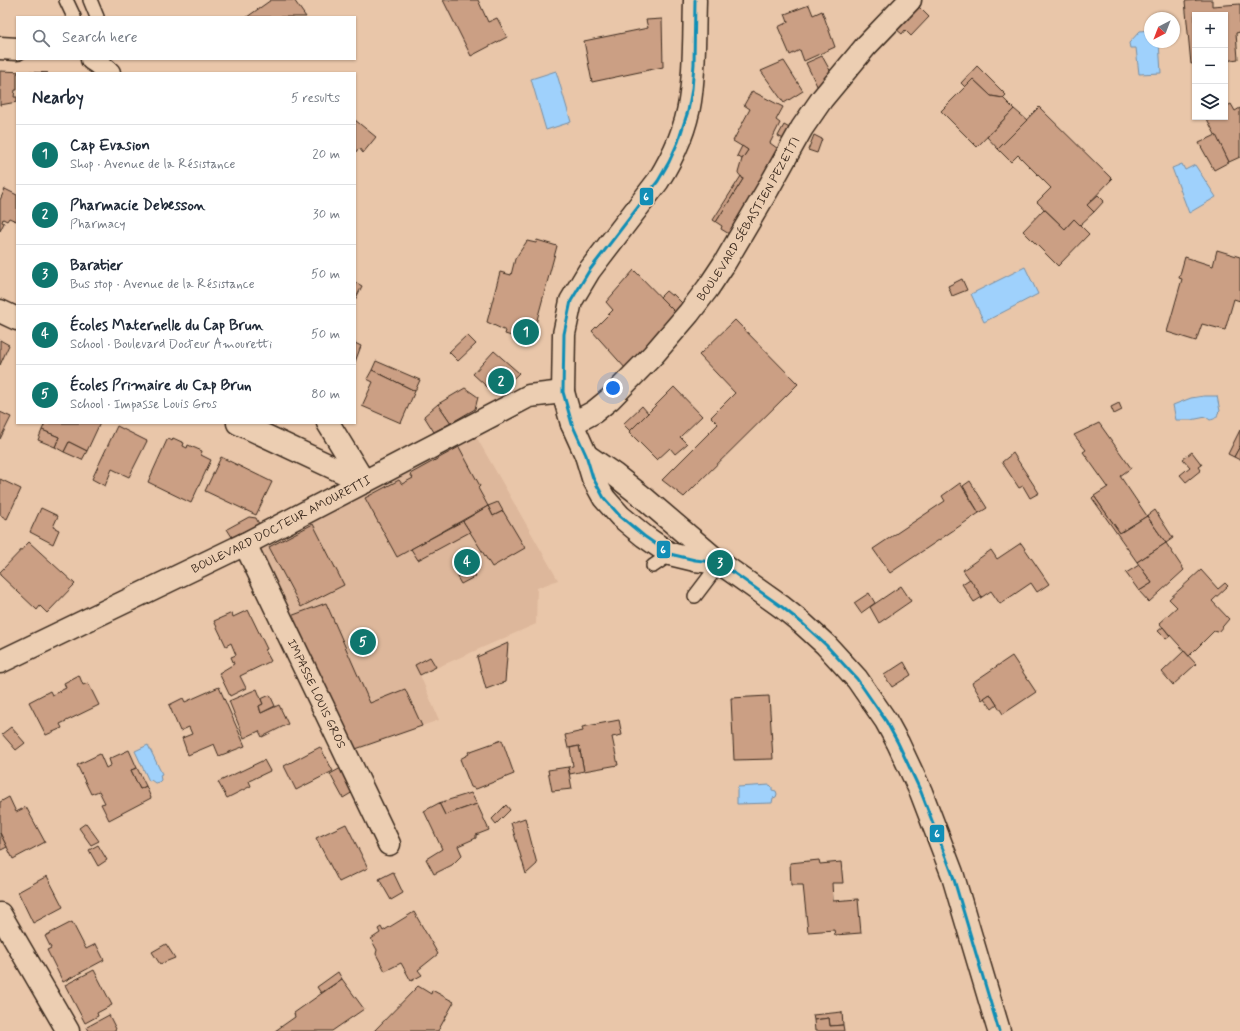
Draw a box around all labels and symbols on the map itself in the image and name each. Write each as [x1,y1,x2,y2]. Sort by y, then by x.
north arrow [1144,12,1180,48]
street label: BOULEVARD SÉBASTIEN PEZETTI [694,134,804,305]
line badge: 6 [639,187,654,206]
text: 6 [643,190,649,204]
pin: 1 [513,317,539,347]
pin: 2 [488,366,514,396]
your location [603,378,623,398]
street label: BOULEVARD DOCTEUR AMOURETTI [189,473,374,578]
line badge: 6 [656,540,671,559]
text: 6 [660,543,666,557]
pin: 4 [454,547,480,577]
pin: 3 [707,548,733,578]
pin: 5 [350,627,376,657]
street label: IMPASSE LOUIS GROS [283,637,349,752]
line badge: 6 [929,824,945,843]
text: 6 [934,827,940,841]

